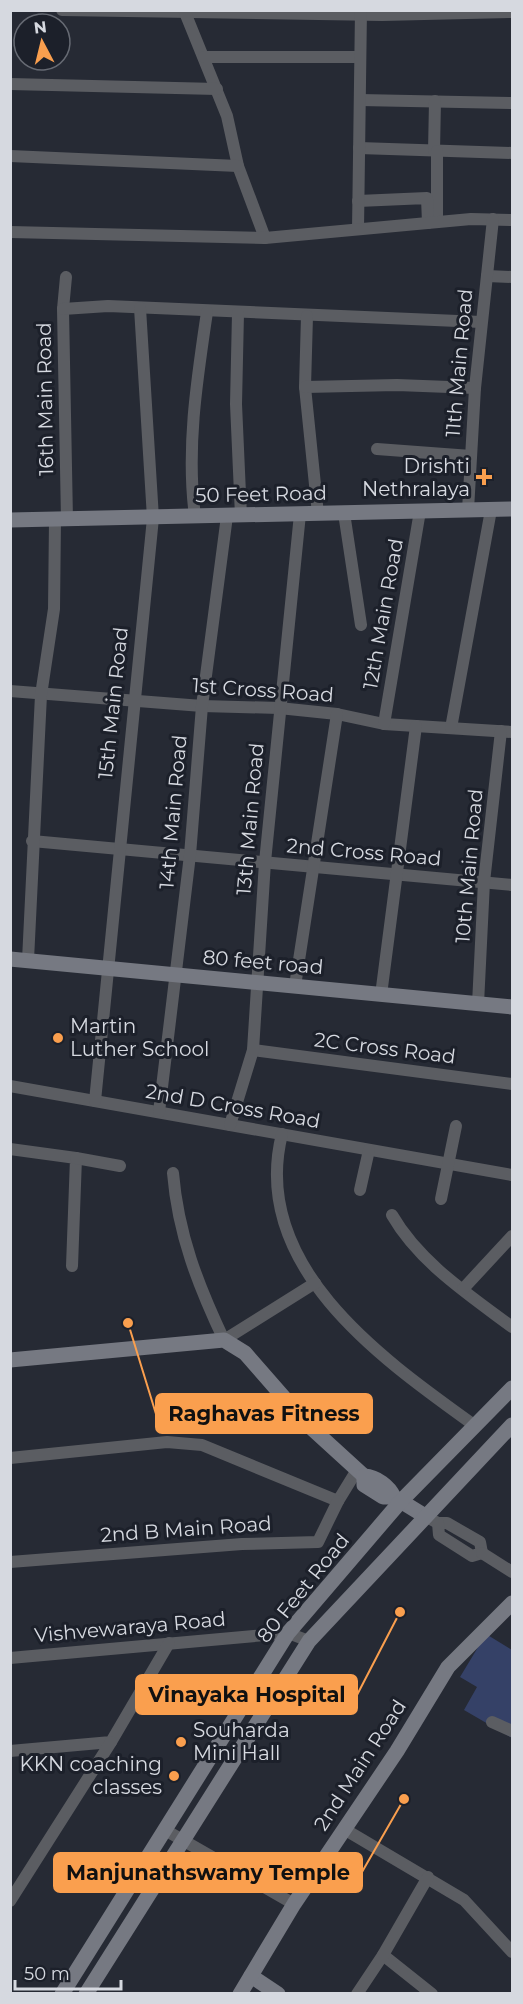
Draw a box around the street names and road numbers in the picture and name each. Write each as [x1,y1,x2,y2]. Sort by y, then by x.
street label: 11th Main Road [441,288,477,438]
street label: 16th Main Road [32,322,58,476]
street label: 50 Feet Road [195,481,327,507]
street label: 12th Main Road [358,537,408,691]
street label: 15th Main Road [93,626,133,780]
street label: 1st Cross Road [191,673,335,707]
street label: 14th Main Road [154,734,192,890]
street label: 13th Main Road [231,742,269,896]
street label: 10th Main Road [450,788,488,944]
street label: 2nd Cross Road [286,833,442,871]
street label: 80 feet road [202,945,324,979]
street label: 2C Cross Road [313,1027,457,1069]
street label: 2nd D Cross Road [144,1079,322,1133]
street label: 2nd B Main Road [100,1511,272,1547]
street label: 80 Feet Road [252,1529,354,1647]
street label: Vishvewaraya Road [33,1607,227,1647]
street label: 2nd Main Road [309,1695,411,1835]

